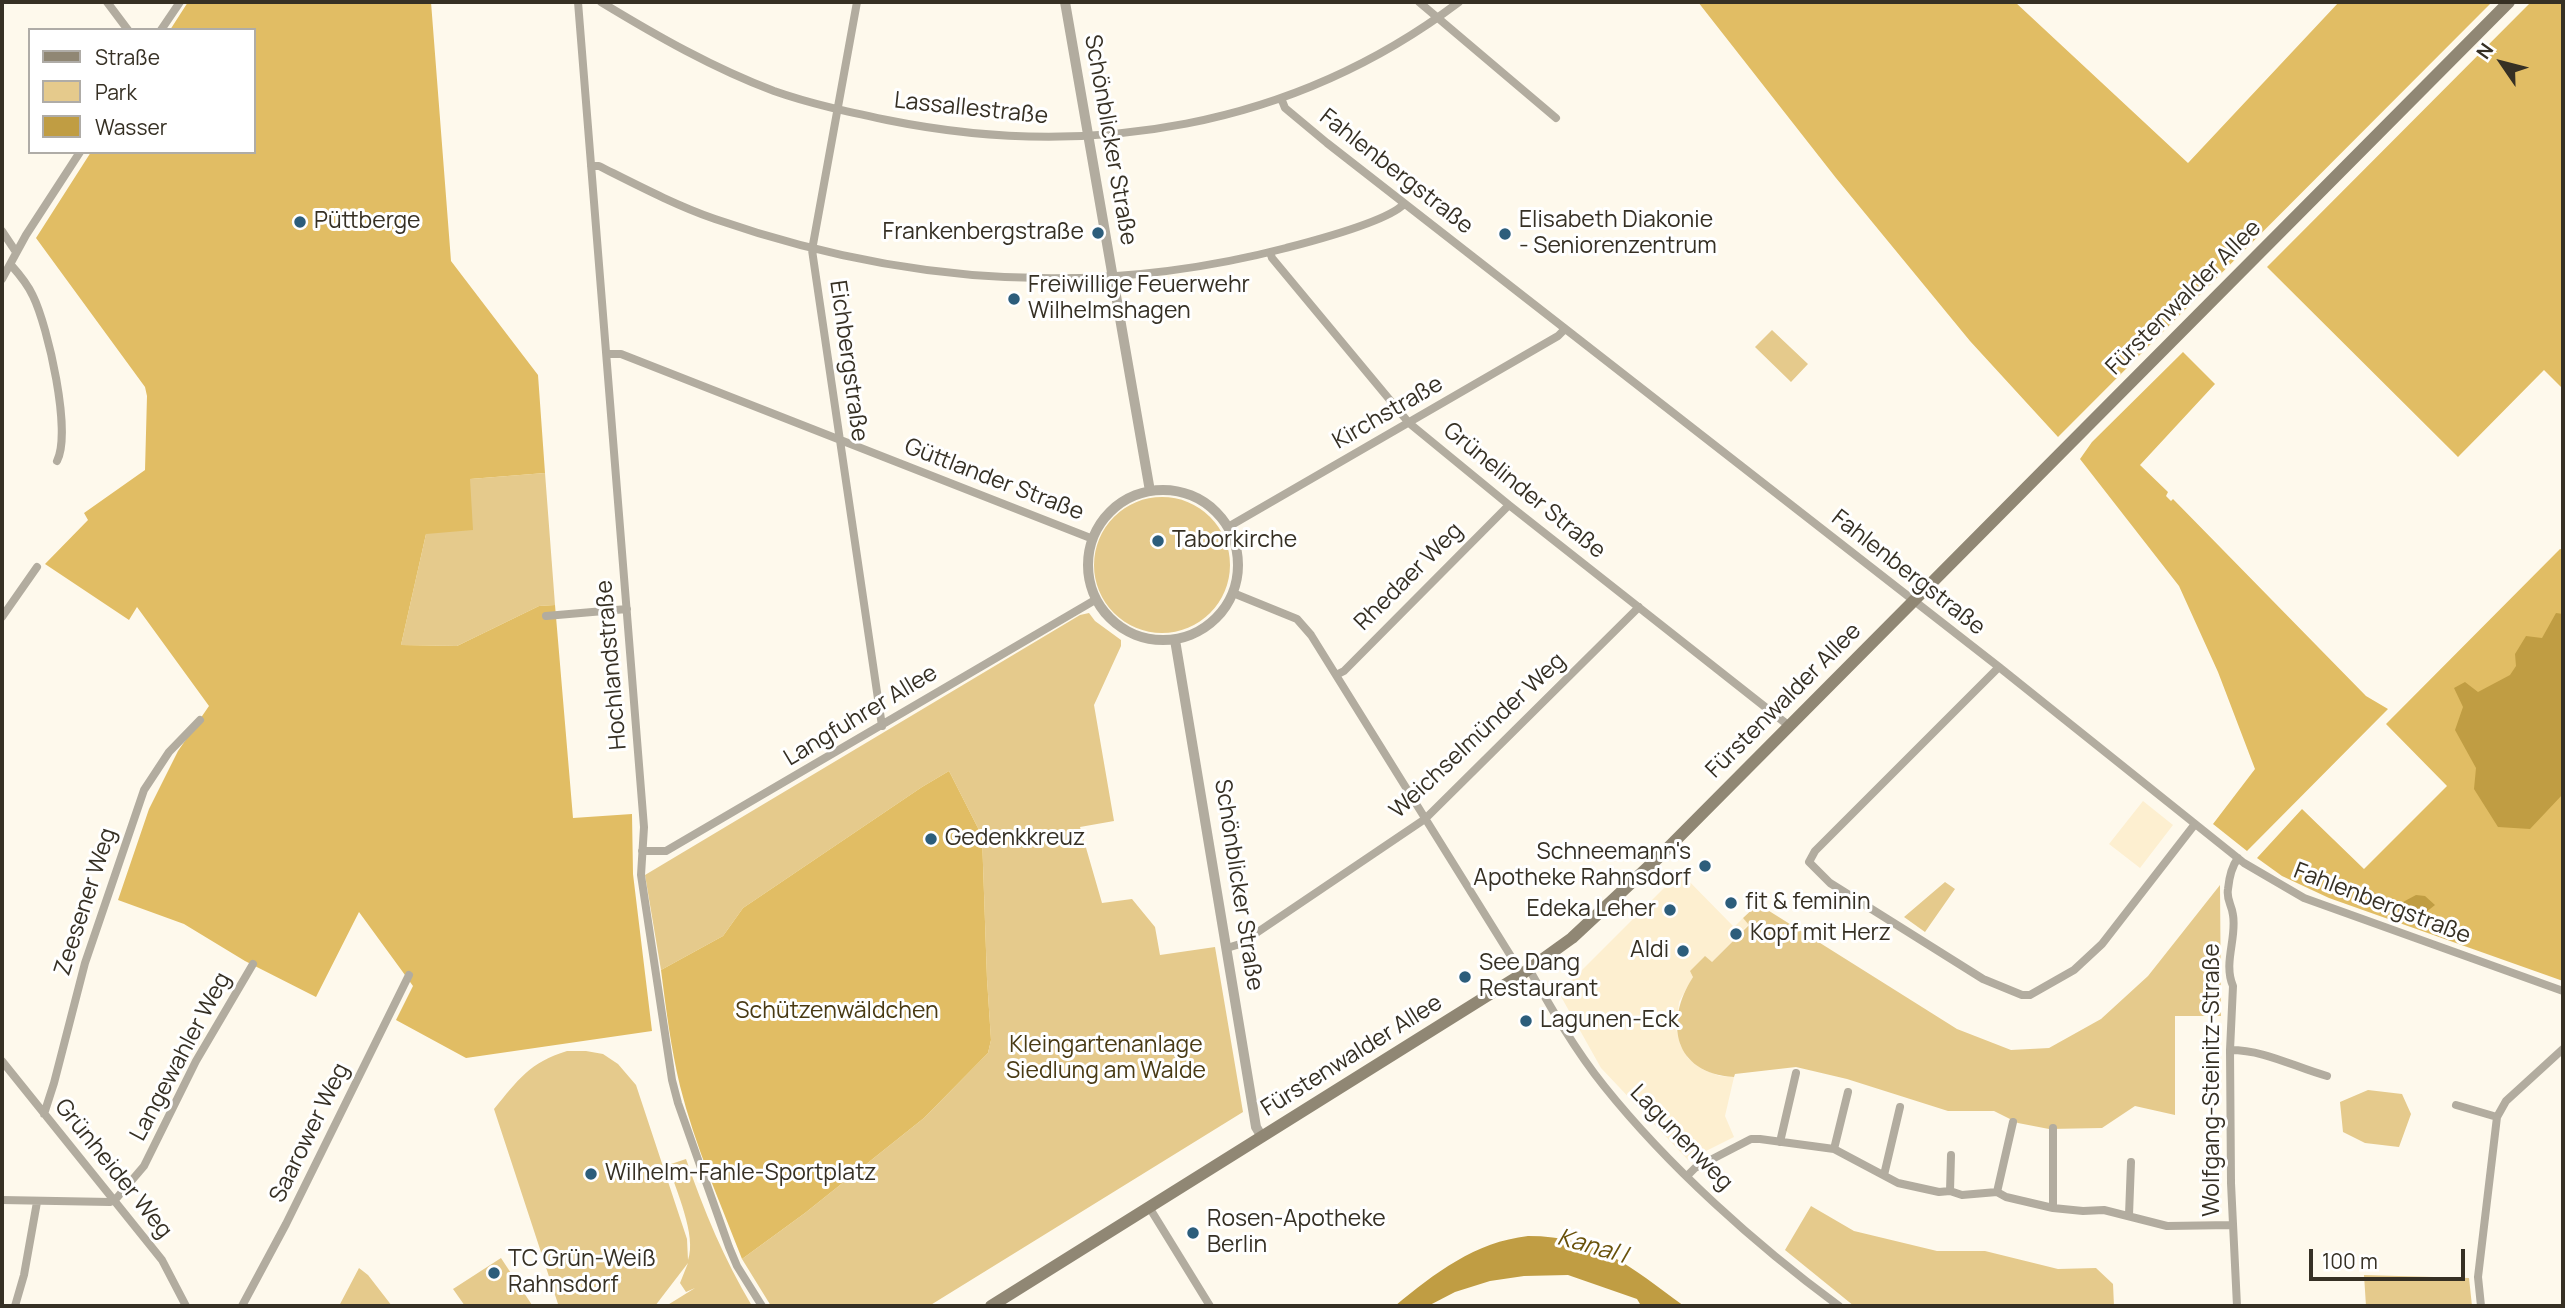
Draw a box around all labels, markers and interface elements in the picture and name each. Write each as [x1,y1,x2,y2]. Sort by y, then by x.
legend [28,28,256,154]
north arrow [2467,28,2537,98]
street label: Schönblicker Straße [1078,32,1142,248]
text: N [2470,38,2499,64]
text: Straße [95,43,160,71]
text: Park [95,78,137,106]
street label: Lassallestraße [893,87,1049,131]
street label: Fahlenbergstraße [1314,103,1478,241]
text: Wasser [95,113,167,141]
place label: Elisabeth Diakonie - Seniorenzentrum [1519,207,1717,261]
place label: Püttberge [314,208,421,236]
marker: Püttberge [292,214,308,230]
street label: Fürstenwalder Allee [2101,215,2267,381]
place label: Frankenbergstraße [883,219,1084,247]
marker: Frankenbergstraße [1090,225,1106,241]
marker: Elisabeth Diakonie - Seniorenzentrum [1497,226,1513,242]
place label: Freiwillige Feuerwehr Wilhelmshagen [1028,272,1250,326]
street label: Eichbergstraße [823,279,873,443]
marker: Freiwillige Feuerwehr Wilhelmshagen [1006,291,1022,307]
street label: Kirchstraße [1328,370,1448,456]
street label: Grünelinder Straße [1437,417,1611,565]
street label: Güttlander Straße [900,433,1088,527]
street label: Fahlenbergstraße [1826,504,1990,642]
street label: Rhedaer Weg [1349,517,1469,637]
place label: Taborkirche [1172,527,1297,555]
marker: Taborkirche [1150,533,1166,549]
street label: Hochlandstraße [591,579,633,751]
street label: Fürstenwalder Allee [1701,618,1867,784]
street label: Weichselmünder Weg [1384,647,1572,825]
street label: Langfuhrer Allee [779,659,943,773]
street label: Schönblicker Straße [1208,777,1268,993]
street label: Zeesener Weg [49,825,123,979]
place label: Gedenkkreuz [945,825,1085,853]
marker: Gedenkkreuz [923,831,939,847]
place label: Schneemann's Apotheke Rahnsdorf [1473,839,1691,893]
marker: Schneemann's Apotheke Rahnsdorf [1697,858,1713,874]
street label: Fahlenbergstraße [2290,858,2474,950]
place label: fit & feminin [1745,889,1871,917]
marker: fit & feminin [1723,895,1739,911]
place label: Edeka Leher [1526,896,1656,924]
marker: Edeka Leher [1662,902,1678,918]
place label: Kopf mit Herz [1750,920,1891,948]
marker: Kopf mit Herz [1728,926,1744,942]
place label: Aldi [1630,937,1669,965]
marker: Aldi [1675,943,1691,959]
street label: Wolfgang-Steinitz-Straße [2199,943,2227,1217]
place label: See Dang Restaurant [1479,950,1598,1004]
street label: Langewahler Weg [125,968,237,1146]
marker: See Dang Restaurant [1457,969,1473,985]
street label: Fürstenwalder Allee [1257,989,1447,1123]
park label: Schützenwäldchen [735,998,939,1026]
place label: Lagunen-Eck [1540,1007,1679,1035]
marker: Lagunen-Eck [1518,1013,1534,1029]
park label: Kleingartenanlage Siedlung am Walde [1006,1032,1206,1086]
street label: Saarower Weg [264,1059,356,1207]
street label: Lagunenweg [1624,1079,1738,1197]
street label: Grünheider Weg [48,1094,178,1244]
place label: Wilhelm-Fahle-Sportplatz [605,1160,877,1188]
marker: Wilhelm-Fahle-Sportplatz [583,1166,599,1182]
place label: Rosen-Apotheke Berlin [1207,1206,1386,1260]
water label: Kanal I [1554,1223,1630,1271]
marker: Rosen-Apotheke Berlin [1185,1225,1201,1241]
scale bar [2313,1234,2469,1278]
place label: TC Grün-Weiß Rahnsdorf [508,1246,656,1300]
text: 100 m [2322,1247,2378,1275]
marker: TC Grün-Weiß Rahnsdorf [486,1265,502,1281]

